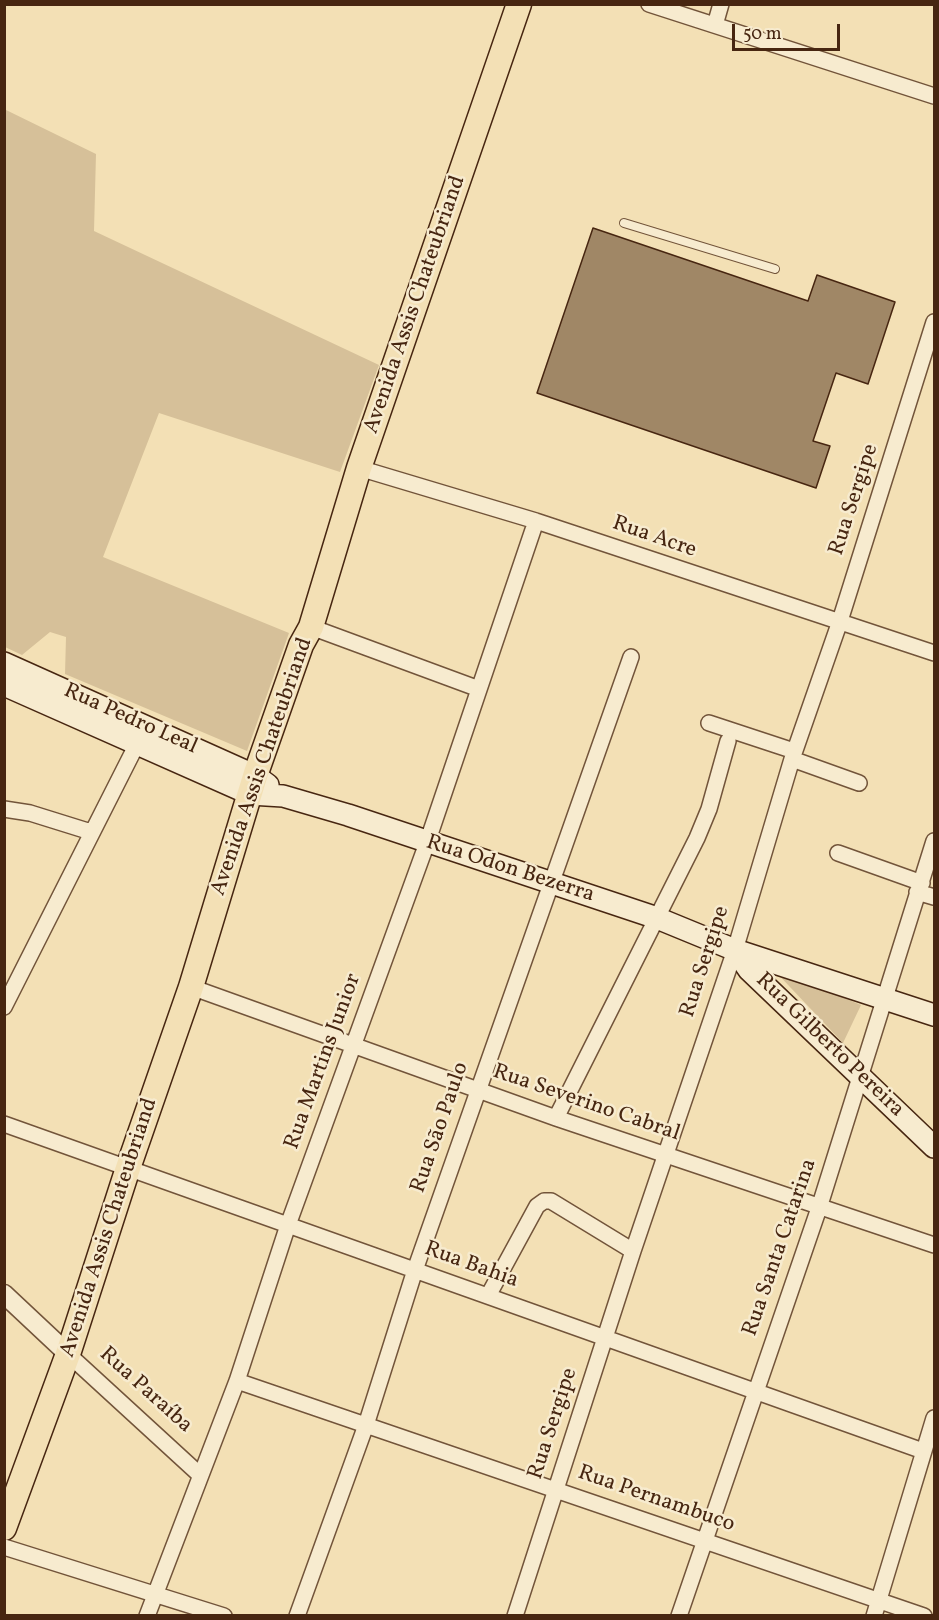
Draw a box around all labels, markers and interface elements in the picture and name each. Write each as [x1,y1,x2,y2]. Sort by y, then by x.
scale bar [735,12,843,50]
text: 50 m [743,22,782,47]
street label: Avenida Assis Chateubriand [359,173,473,437]
street label: Rua Sergipe [825,441,885,559]
street label: Rua Acre [608,511,700,565]
street label: Avenida Assis Chateubriand [206,635,320,899]
street label: Rua Pedro Leal [59,679,201,761]
street label: Rua Odon Bezerra [422,830,598,910]
street label: Rua Sergipe [676,903,736,1021]
street label: Rua Gilberto Pereira [749,968,909,1124]
street label: Rua Martins Junior [280,971,368,1153]
street label: Rua São Paulo [406,1059,476,1197]
street label: Rua Severino Cabral [489,1060,683,1148]
street label: Avenida Assis Chateubriand [56,1095,164,1361]
street label: Rua Santa Catarina [738,1156,824,1340]
street label: Rua Bahia [420,1237,522,1295]
street label: Rua Paraíba [93,1342,197,1440]
street label: Rua Sergipe [524,1365,584,1483]
street label: Rua Pernambuco [574,1461,738,1539]

